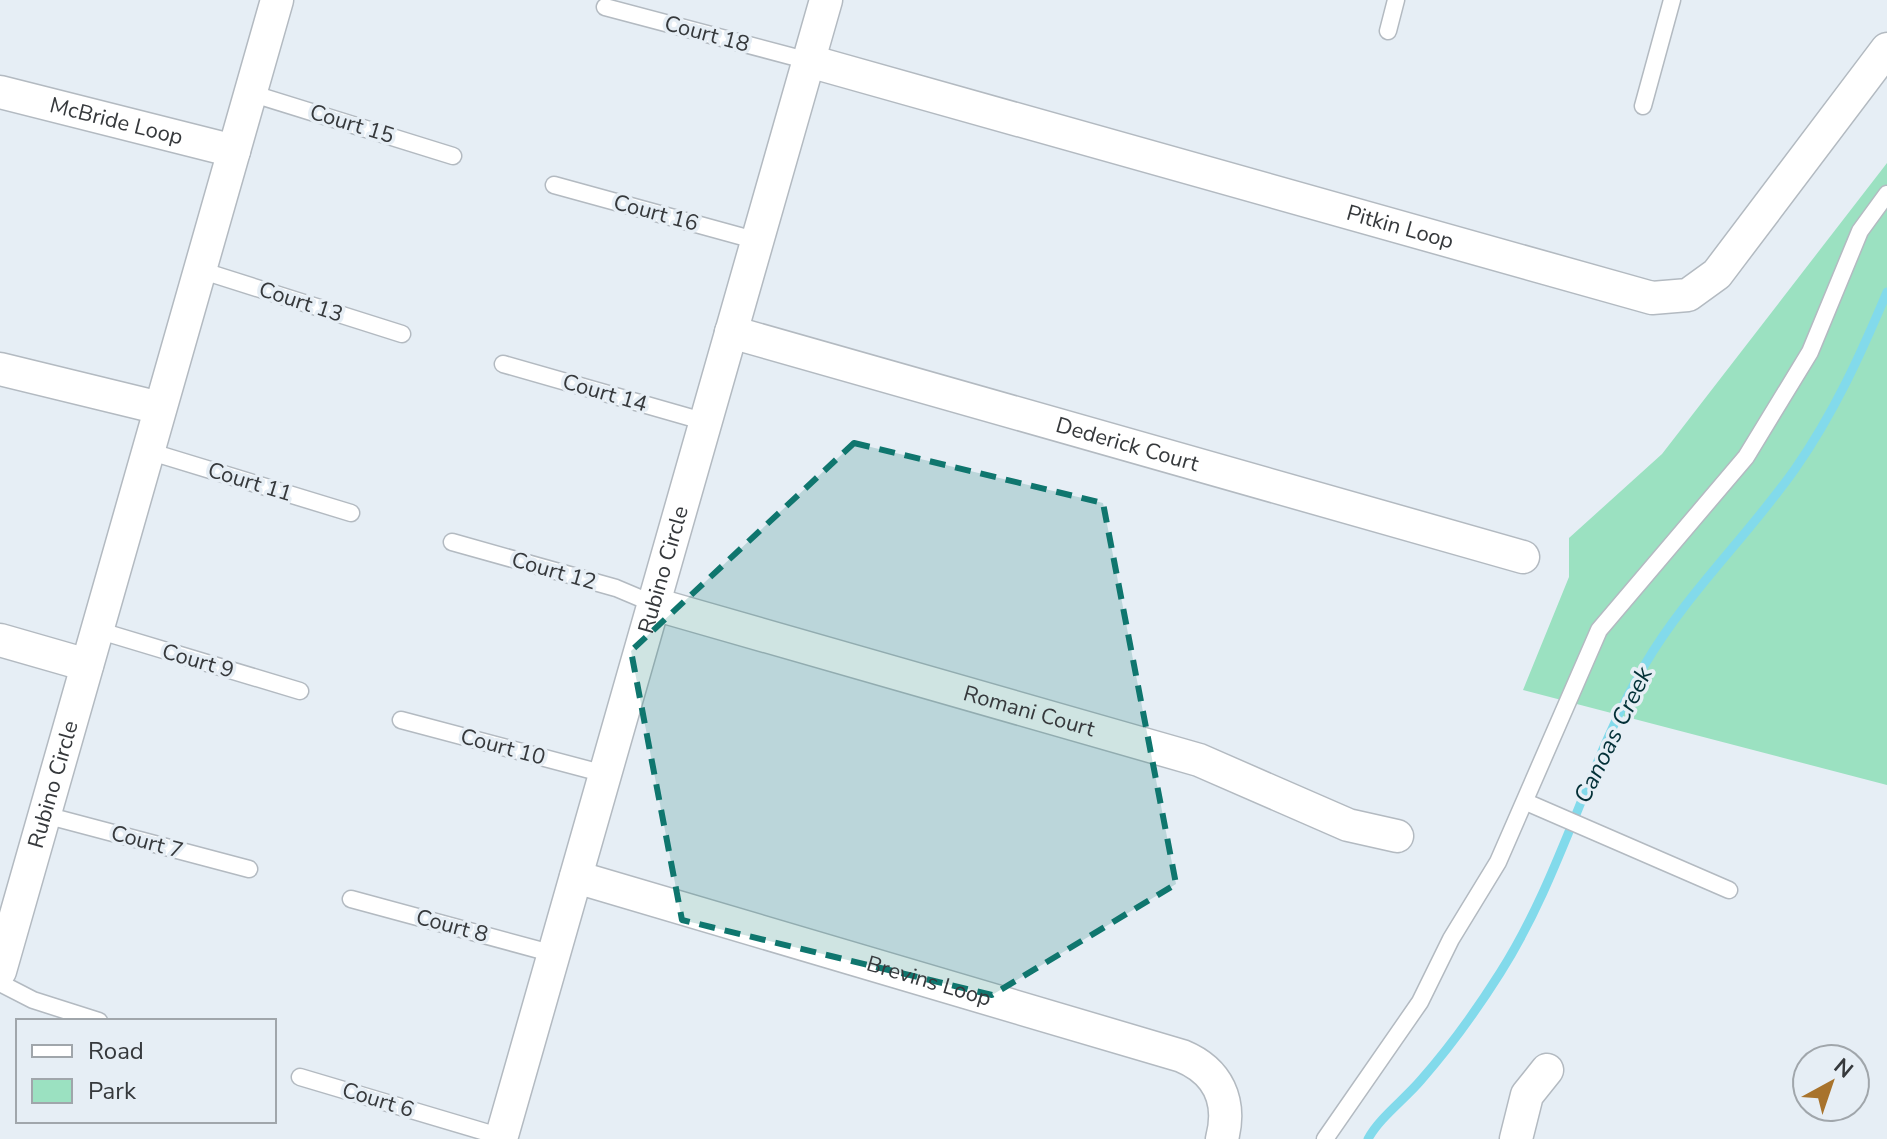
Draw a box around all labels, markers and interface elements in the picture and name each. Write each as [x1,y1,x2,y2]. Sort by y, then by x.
street label: Court 18 [661,8,753,60]
street label: McBride Loop [47,90,186,153]
street label: Court 15 [306,97,398,151]
street label: Court 16 [610,187,702,239]
street label: Pitkin Loop [1343,198,1457,257]
street label: Court 13 [255,274,347,330]
street label: Court 14 [559,367,651,419]
street label: Dederick Court [1052,410,1203,479]
street label: Court 11 [204,455,296,509]
street label: Rubino Circle [631,502,696,637]
street label: Court 12 [508,545,600,597]
street label: Court 9 [158,636,238,686]
water label: Canoas Creek [1566,661,1660,809]
street label: Romani Court [960,678,1098,744]
street label: Rubino Circle [21,717,86,852]
street label: Court 10 [457,721,549,773]
street label: Court 7 [108,818,186,866]
street label: Court 8 [413,902,491,950]
street label: Brevins Loop [863,949,995,1014]
legend [16,1019,276,1123]
text: Road [88,1035,144,1067]
north arrow [1791,1043,1871,1123]
text: N [1827,1052,1859,1085]
text: Park [88,1075,137,1107]
street label: Court 6 [338,1075,418,1125]

